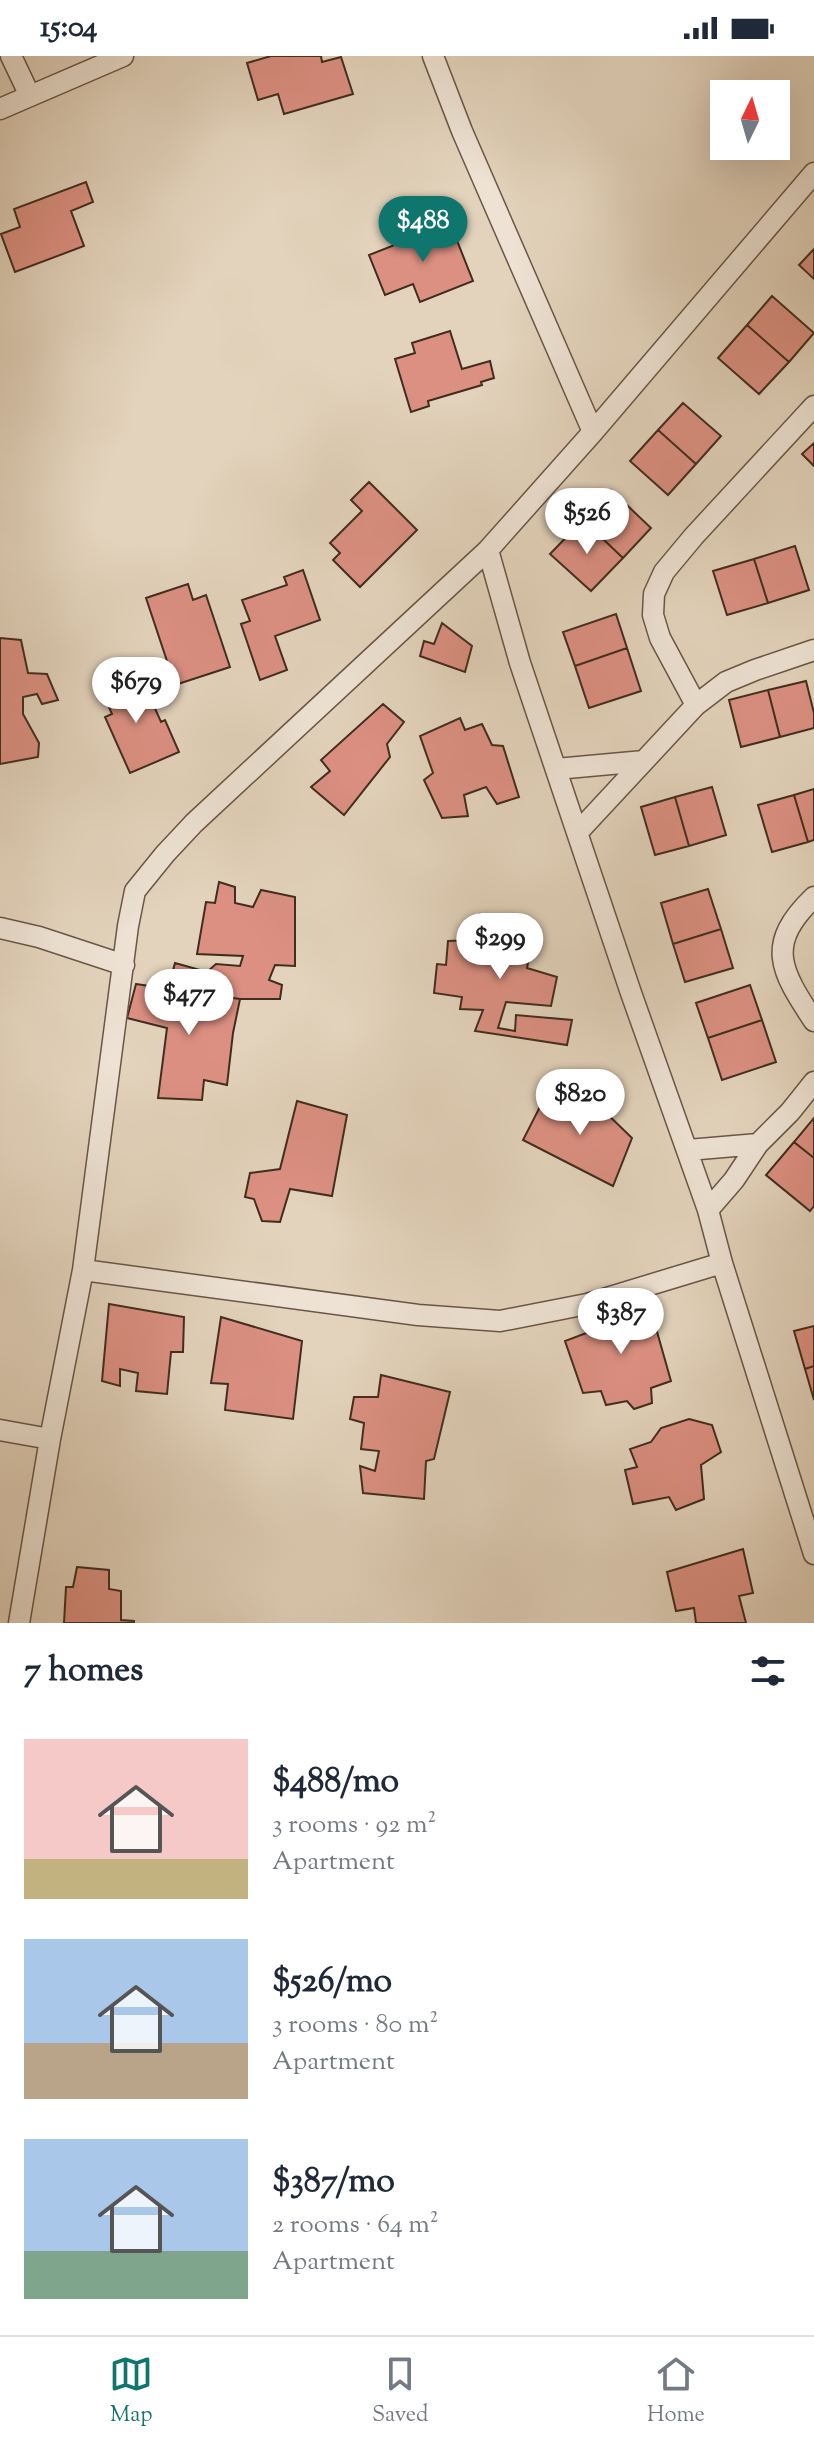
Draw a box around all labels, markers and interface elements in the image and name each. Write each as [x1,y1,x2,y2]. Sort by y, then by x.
text: 15:04 [40,7,97,50]
north arrow [710,80,790,160]
map controls [710,80,790,160]
pin: $488 [376,196,470,264]
text: $488 [397,203,449,240]
pin: $526 [540,488,634,556]
text: $526 [563,495,611,532]
pin: $679 [89,657,183,725]
text: $679 [110,664,162,701]
pin: $299 [453,913,547,981]
text: $299 [474,920,526,957]
pin: $477 [142,969,236,1037]
text: $477 [162,976,216,1013]
pin: $820 [533,1069,627,1137]
text: $820 [554,1076,606,1113]
pin: $387 [574,1288,668,1356]
text: $387 [596,1295,646,1332]
text: 7 homes [24,1647,143,1696]
icon: filters [746,1649,790,1693]
text: $488/mo [272,1758,399,1807]
icon: home [88,1771,184,1867]
text: 3 rooms · 92 m² [272,1807,436,1844]
text: Apartment [272,1844,395,1881]
text: $526/mo [272,1958,392,2007]
icon: home [88,1971,184,2067]
text: 3 rooms · 80 m² [272,2007,438,2044]
text: Apartment [272,2044,395,2081]
text: $387/mo [272,2158,395,2207]
icon: home [88,2171,184,2267]
text: 2 rooms · 64 m² [272,2207,439,2244]
text: Apartment [272,2244,395,2281]
tab: Map [109,2352,153,2432]
tab: Saved [372,2352,428,2432]
tab: Home [647,2352,705,2432]

